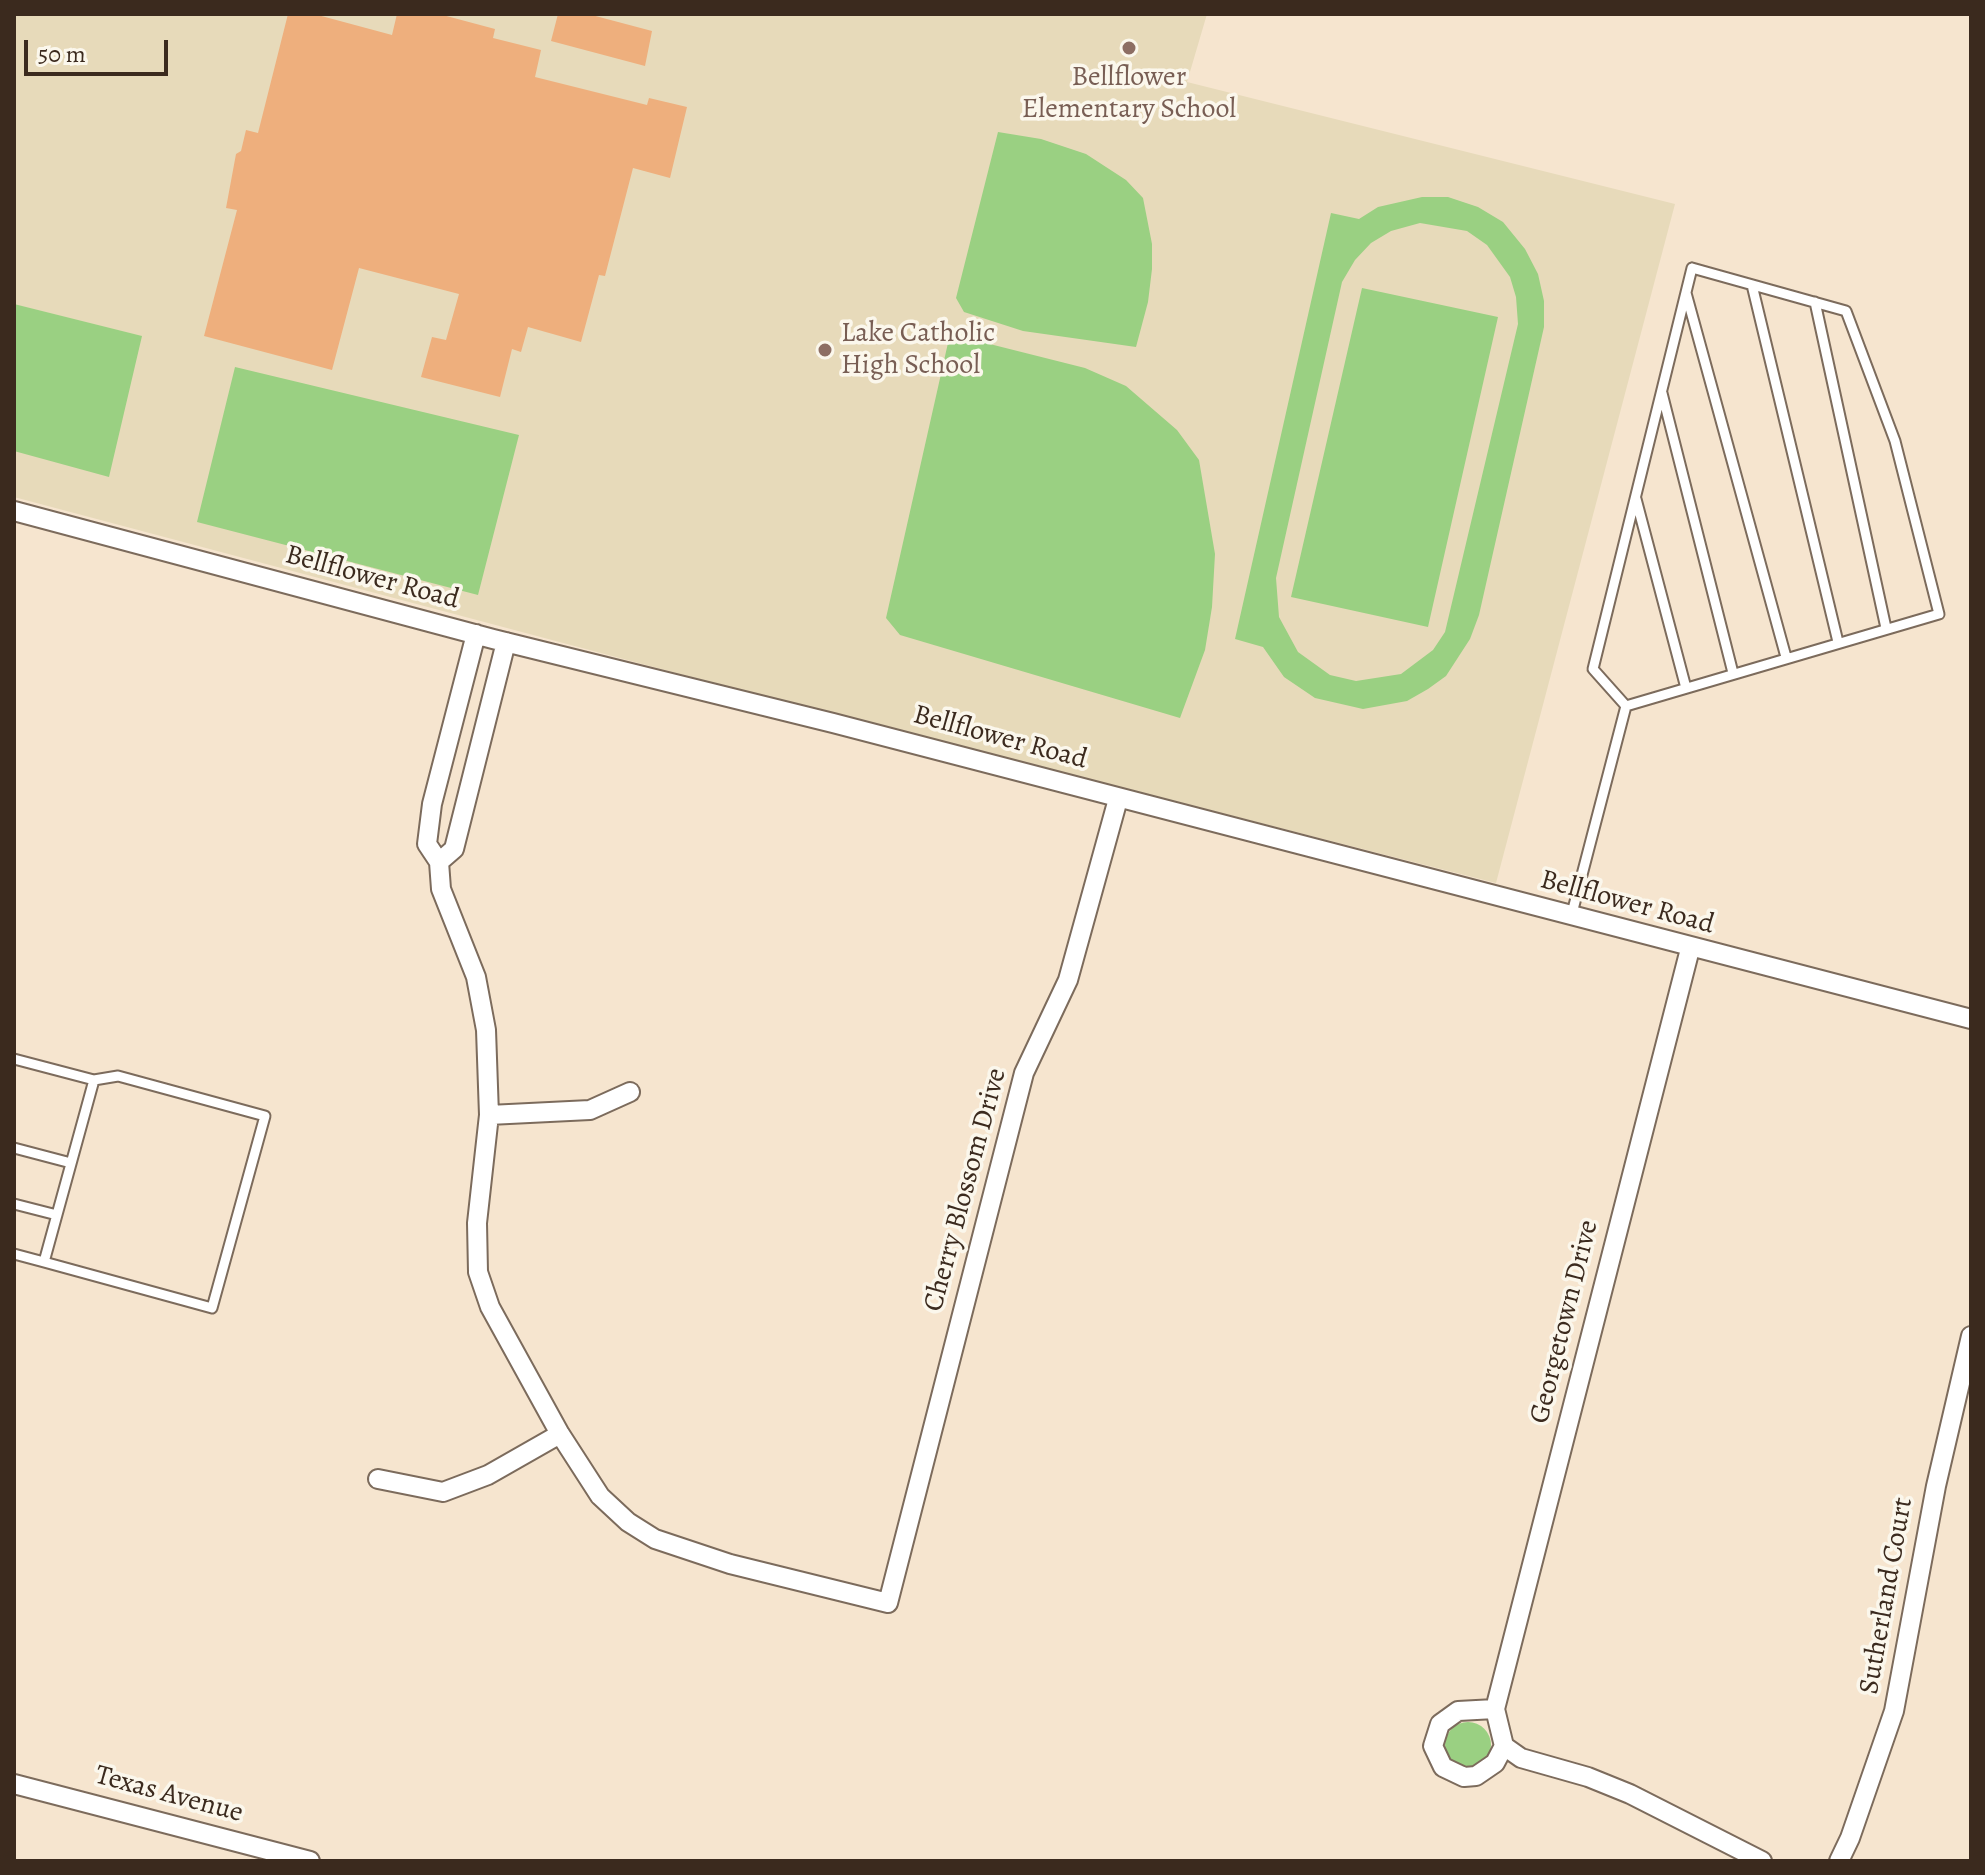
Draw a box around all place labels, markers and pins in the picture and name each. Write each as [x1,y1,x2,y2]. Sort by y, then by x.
marker: Bellflower Elementary School [1120,39,1138,57]
place label: Bellflower Elementary School [1022,61,1236,127]
place label: Lake Catholic High School [841,317,995,383]
marker: Lake Catholic High School [816,341,834,359]

